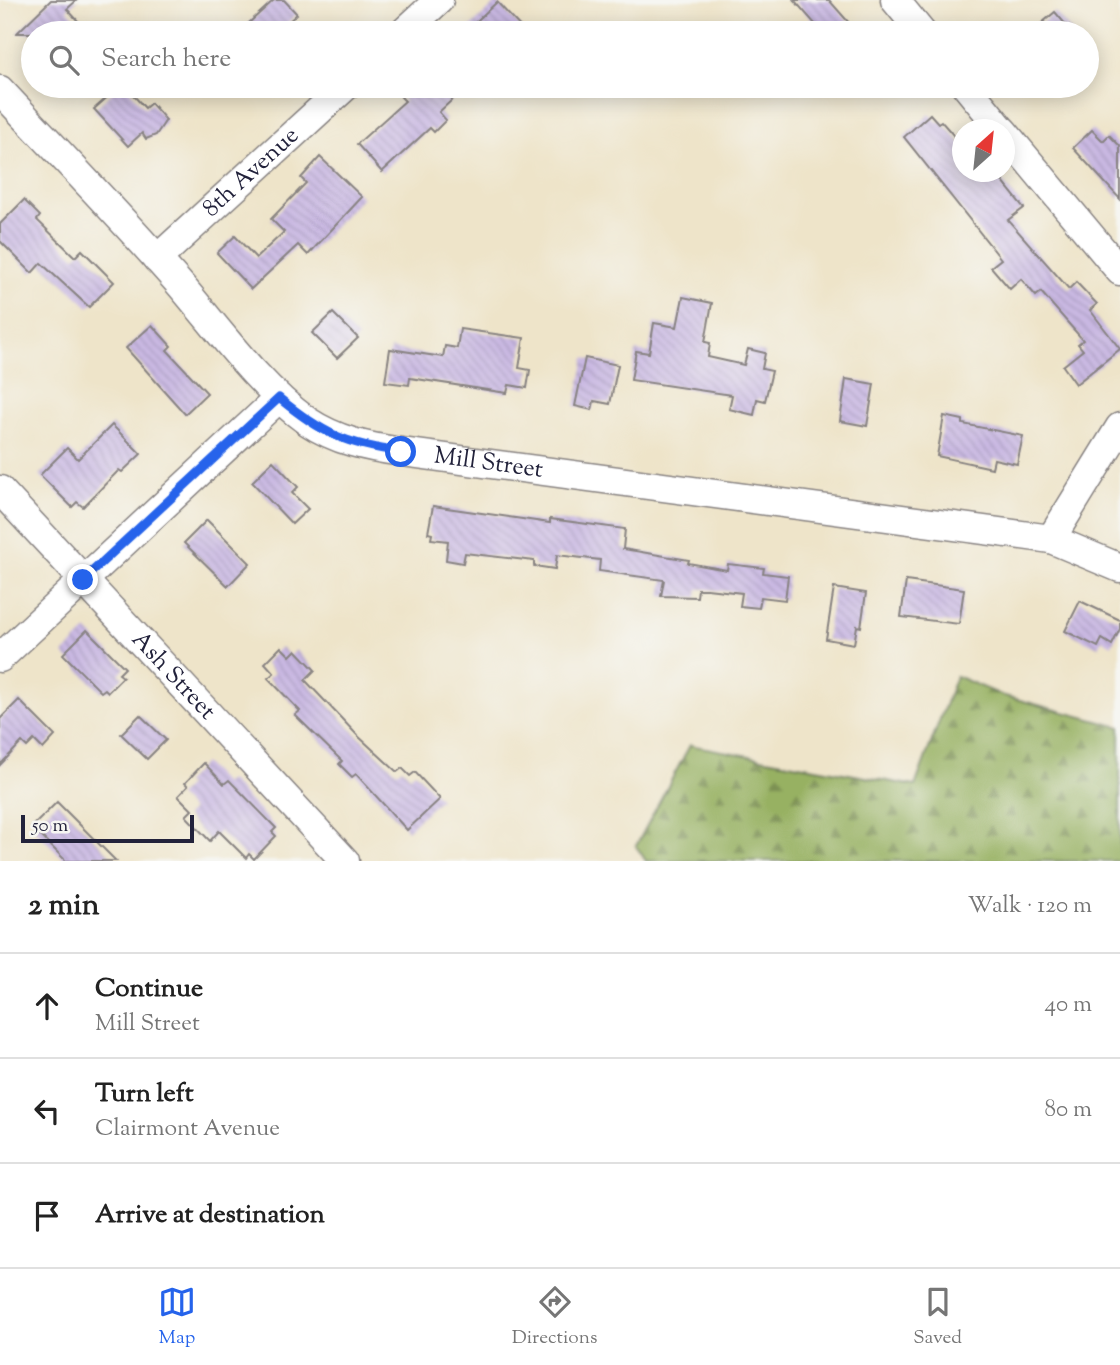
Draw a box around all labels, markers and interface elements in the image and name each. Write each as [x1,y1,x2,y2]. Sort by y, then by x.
search box [21,21,1099,98]
icon: search [45,41,83,79]
text: Search here [101,41,231,78]
north arrow [952,119,1015,182]
street label: 8th Avenue [196,120,307,226]
route start [385,436,416,467]
street label: Mill Street [432,439,545,488]
route end [67,564,98,595]
street label: Ash Street [123,624,223,728]
scale bar [21,812,194,844]
text: 50 m [32,813,68,840]
text: 2 min [28,885,100,928]
text: Walk · 120 m [968,890,1092,923]
text: Continue [95,971,203,1008]
icon: ahead [28,987,66,1025]
text: 40 m [1045,989,1092,1022]
text: Mill Street [95,1008,200,1041]
text: Turn left [95,1076,194,1113]
icon: left [28,1092,66,1130]
text: 80 m [1044,1094,1092,1127]
text: Clairmont Avenue [95,1113,280,1146]
icon: arrive [28,1197,66,1235]
text: Arrive at destination [95,1197,325,1234]
tab: Map [158,1283,196,1352]
tab: Directions [512,1283,597,1352]
tab: Saved [913,1283,962,1352]

